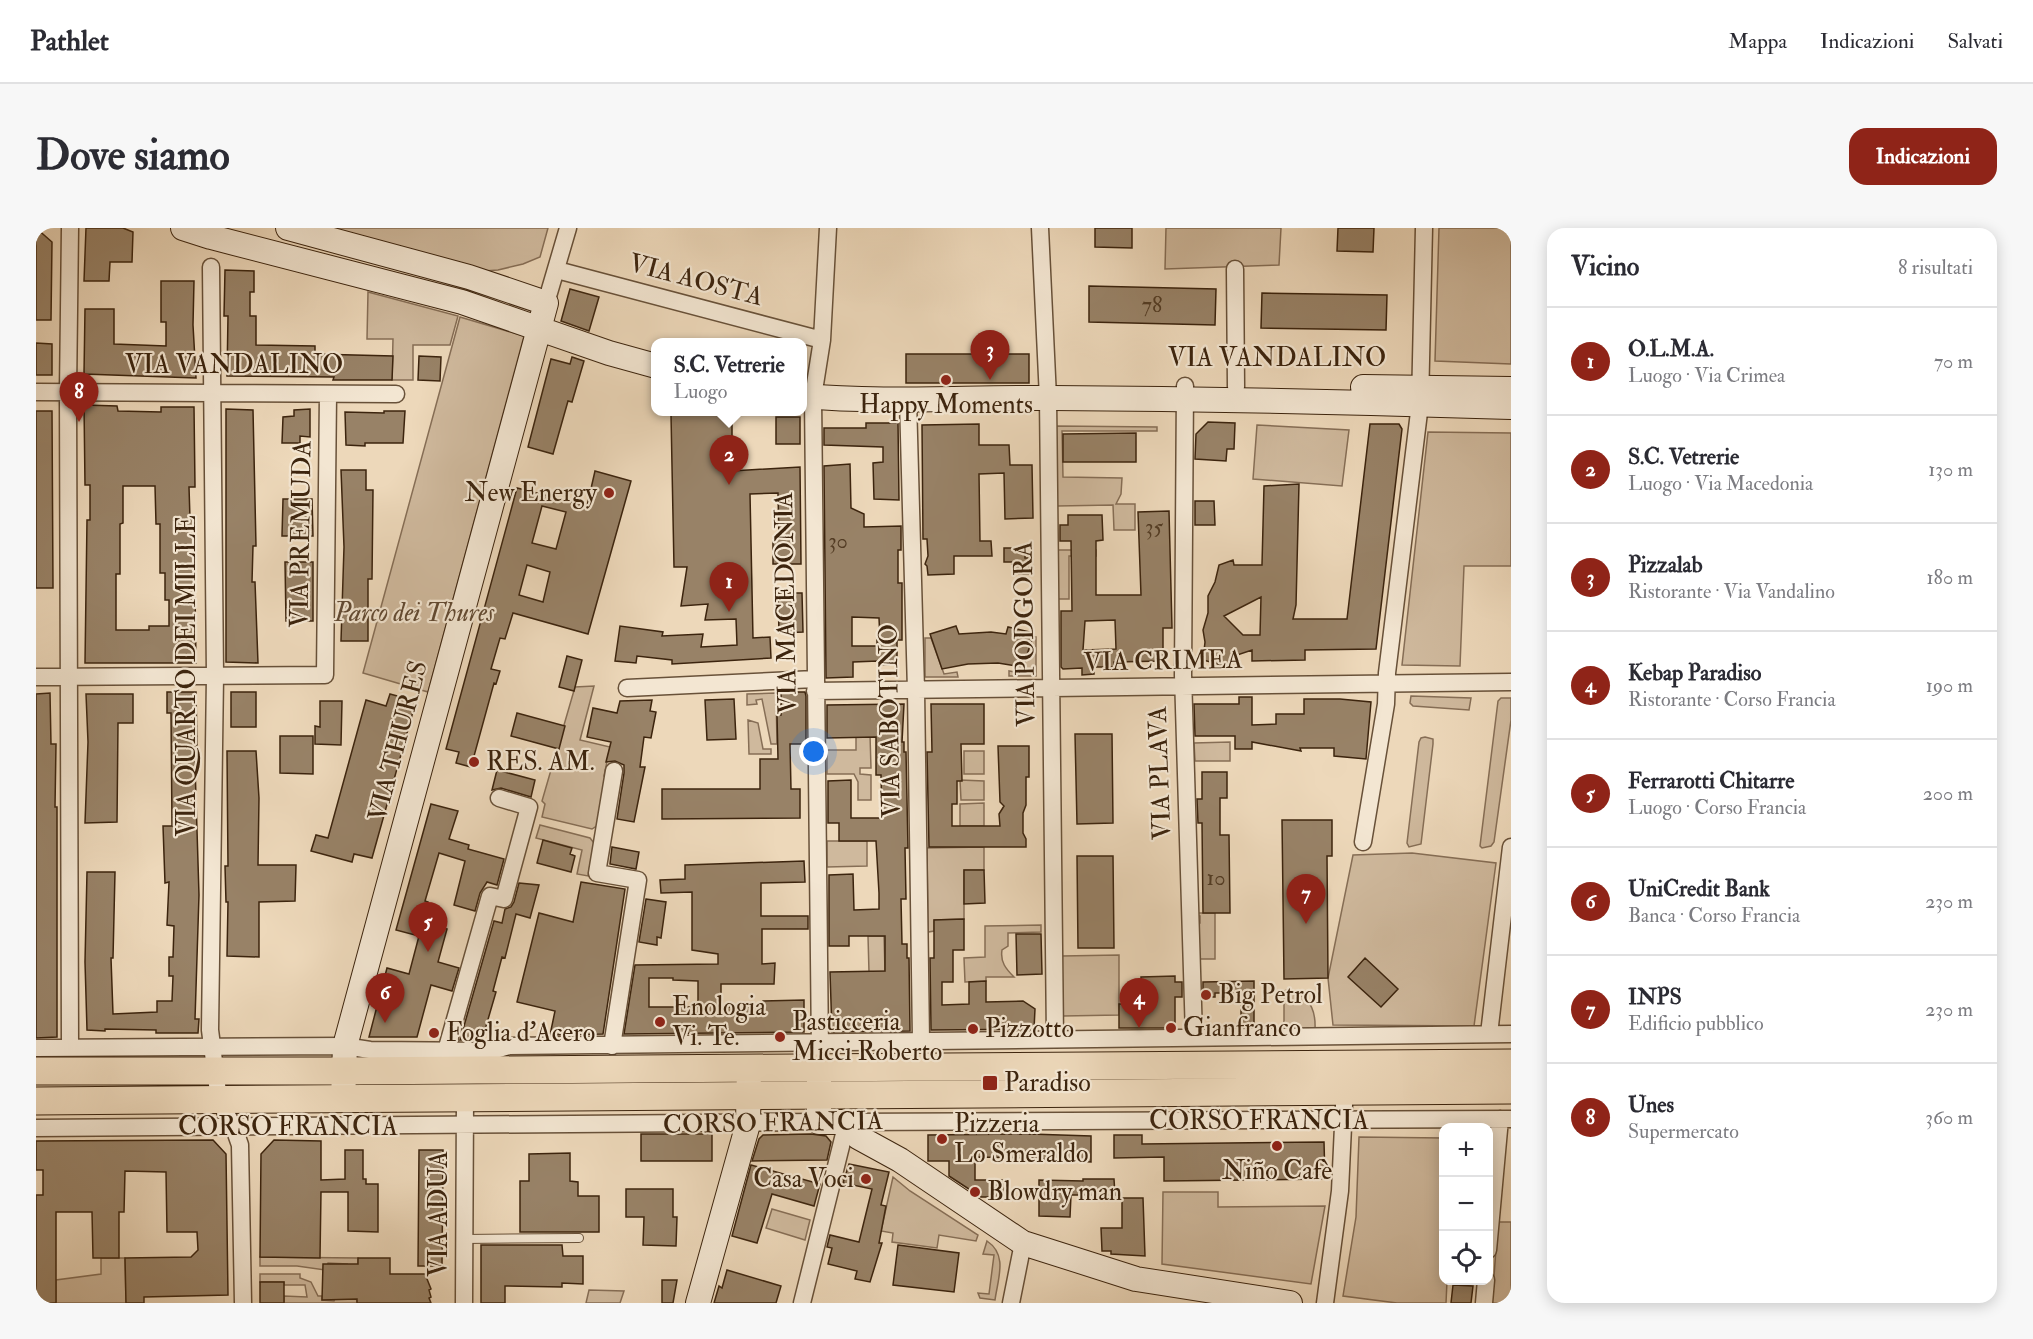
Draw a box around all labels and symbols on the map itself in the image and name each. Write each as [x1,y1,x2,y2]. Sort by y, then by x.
street label: VIA AOSTA [625,247,767,313]
house number: 78 [1142,291,1162,319]
pin: 3 [970,330,1010,380]
street label: VIA VANDALINO [1168,342,1386,374]
street label: VIA VANDALINO [125,349,343,381]
pin: 8 [60,372,99,422]
marker: Happy Moments [939,373,953,387]
place label: Happy Moments [859,389,1033,422]
pin: 2 [710,436,748,485]
street label: VIA PREMUDA [283,439,319,628]
place label: New Energy [465,477,598,509]
marker: New Energy [602,486,616,500]
street label: VIA MACEDONIA [768,491,804,714]
house number: 35 [1145,513,1163,541]
street label: VIA QUARTO DEI MILLE [171,515,203,837]
house number: 30 [828,527,848,555]
street label: VIA PODGORA [1007,540,1043,727]
pin: 1 [710,562,748,612]
park label: Parco dei Thures [333,597,495,629]
street label: VIA SABOTINO [872,624,908,818]
street label: VIA CRIMEA [1083,644,1243,678]
street label: VIA THURES [361,657,435,825]
street label: VIA PLAVA [1142,705,1178,840]
your location [799,737,828,766]
place label: RES. AM. [486,746,595,778]
marker: RES. AM. [467,755,481,769]
house number: 10 [1206,864,1226,892]
pin: 7 [1286,874,1326,924]
pin: 5 [408,902,448,952]
pin: 6 [366,974,404,1023]
pin: 4 [1120,978,1158,1028]
place label: Big Petrol [1218,979,1323,1011]
marker: Big Petrol [1199,988,1213,1002]
place label: Enologia Vi. Te. [672,991,766,1053]
place label: Pasticceria Micci Roberto [792,1006,942,1068]
place label: Gianfranco [1183,1012,1301,1044]
place label: Pizzotto [985,1013,1074,1045]
marker: Enologia Vi. Te. [653,1015,667,1029]
place label: Foglia d'Acero [446,1017,595,1049]
marker: Gianfranco [1164,1021,1178,1035]
marker: Pizzotto [966,1022,980,1036]
marker: Foglia d'Acero [427,1026,441,1040]
marker: Pasticceria Micci Roberto [773,1030,787,1044]
place label: Paradiso [1004,1067,1091,1099]
marker: Paradiso [981,1074,999,1092]
street label: CORSO FRANCIA [663,1105,884,1141]
street label: CORSO FRANCIA [1149,1105,1370,1137]
place label: Pizzeria Lo Smeraldo [954,1108,1089,1170]
street label: CORSO FRANCIA [178,1111,399,1143]
marker: Pizzeria Lo Smeraldo [935,1132,949,1146]
marker: Niño Cafè [1270,1139,1284,1153]
street label: VIA ADUA [423,1151,455,1277]
place label: Niño Cafè [1222,1155,1332,1187]
place label: Casa Voci [753,1163,854,1195]
marker: Casa Voci [859,1172,873,1186]
place label: Blowdry man [987,1176,1122,1208]
marker: Blowdry man [968,1185,982,1199]

